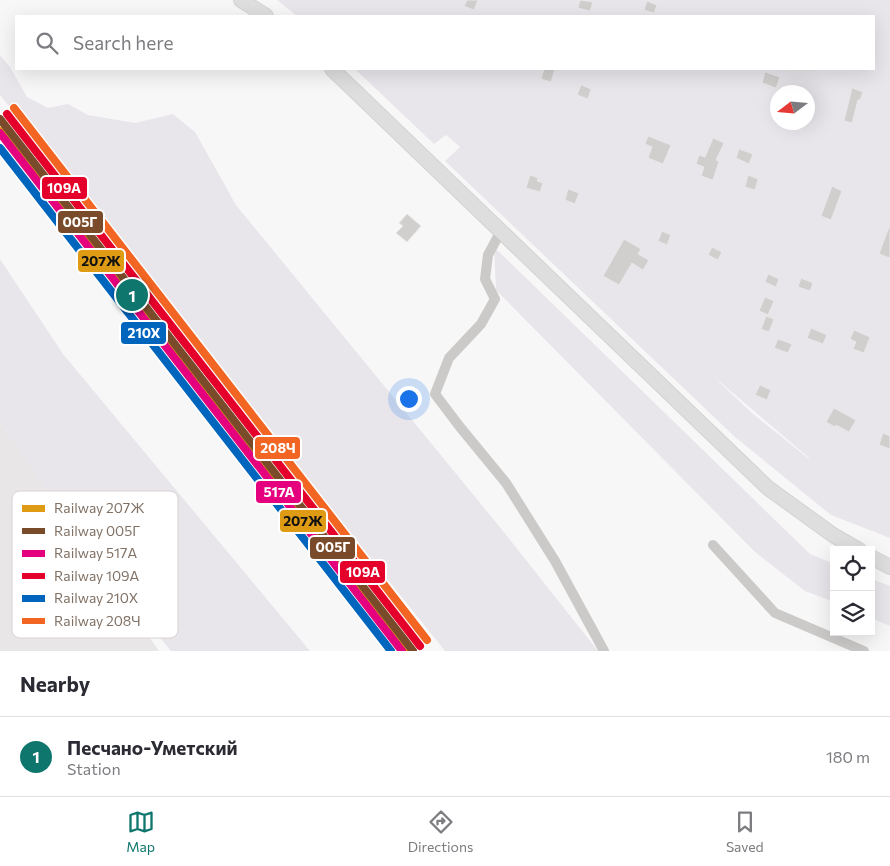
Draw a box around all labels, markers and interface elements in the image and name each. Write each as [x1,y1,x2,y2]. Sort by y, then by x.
search box [15,15,875,70]
icon: search [33,29,61,57]
text: Search here [73,31,173,54]
north arrow [770,85,815,130]
line badge: 109А [41,176,88,200]
text: 109А [47,179,81,196]
line badge: 005Г [57,210,104,234]
text: 005Г [63,213,97,230]
line badge: 207Ж [77,249,125,273]
text: 207Ж [81,252,121,269]
pin: 1 [116,276,148,314]
line badge: 210Х [120,321,167,345]
text: 210Х [127,324,161,341]
your location [396,386,422,412]
line badge: 208Ч [254,436,301,460]
text: 208Ч [260,439,296,456]
line badge: 517А [255,480,302,504]
text: 517А [263,483,295,500]
legend [12,491,178,638]
text: Railway 207Ж [54,499,145,516]
line badge: 207Ж [279,509,327,533]
text: 207Ж [283,512,323,529]
text: Railway 005Г [54,522,140,539]
line badge: 005Г [309,536,356,560]
text: 005Г [316,538,350,555]
text: Railway 517А [54,544,137,561]
map controls [830,546,875,636]
button: locate [830,546,875,591]
line badge: 109А [339,560,386,584]
text: 109А [346,563,380,580]
text: Railway 109А [54,567,140,584]
text: Railway 210Х [54,589,138,606]
button: layers [830,591,875,636]
text: Railway 208Ч [54,612,141,629]
text: Nearby [20,671,90,696]
text: Песчано-Уметский [67,736,238,759]
text: 1 [32,747,40,766]
text: 180 m [826,747,870,766]
text: Station [67,759,121,778]
tab: Map [126,808,155,855]
tab: Directions [408,808,473,855]
tab: Saved [726,808,764,855]

